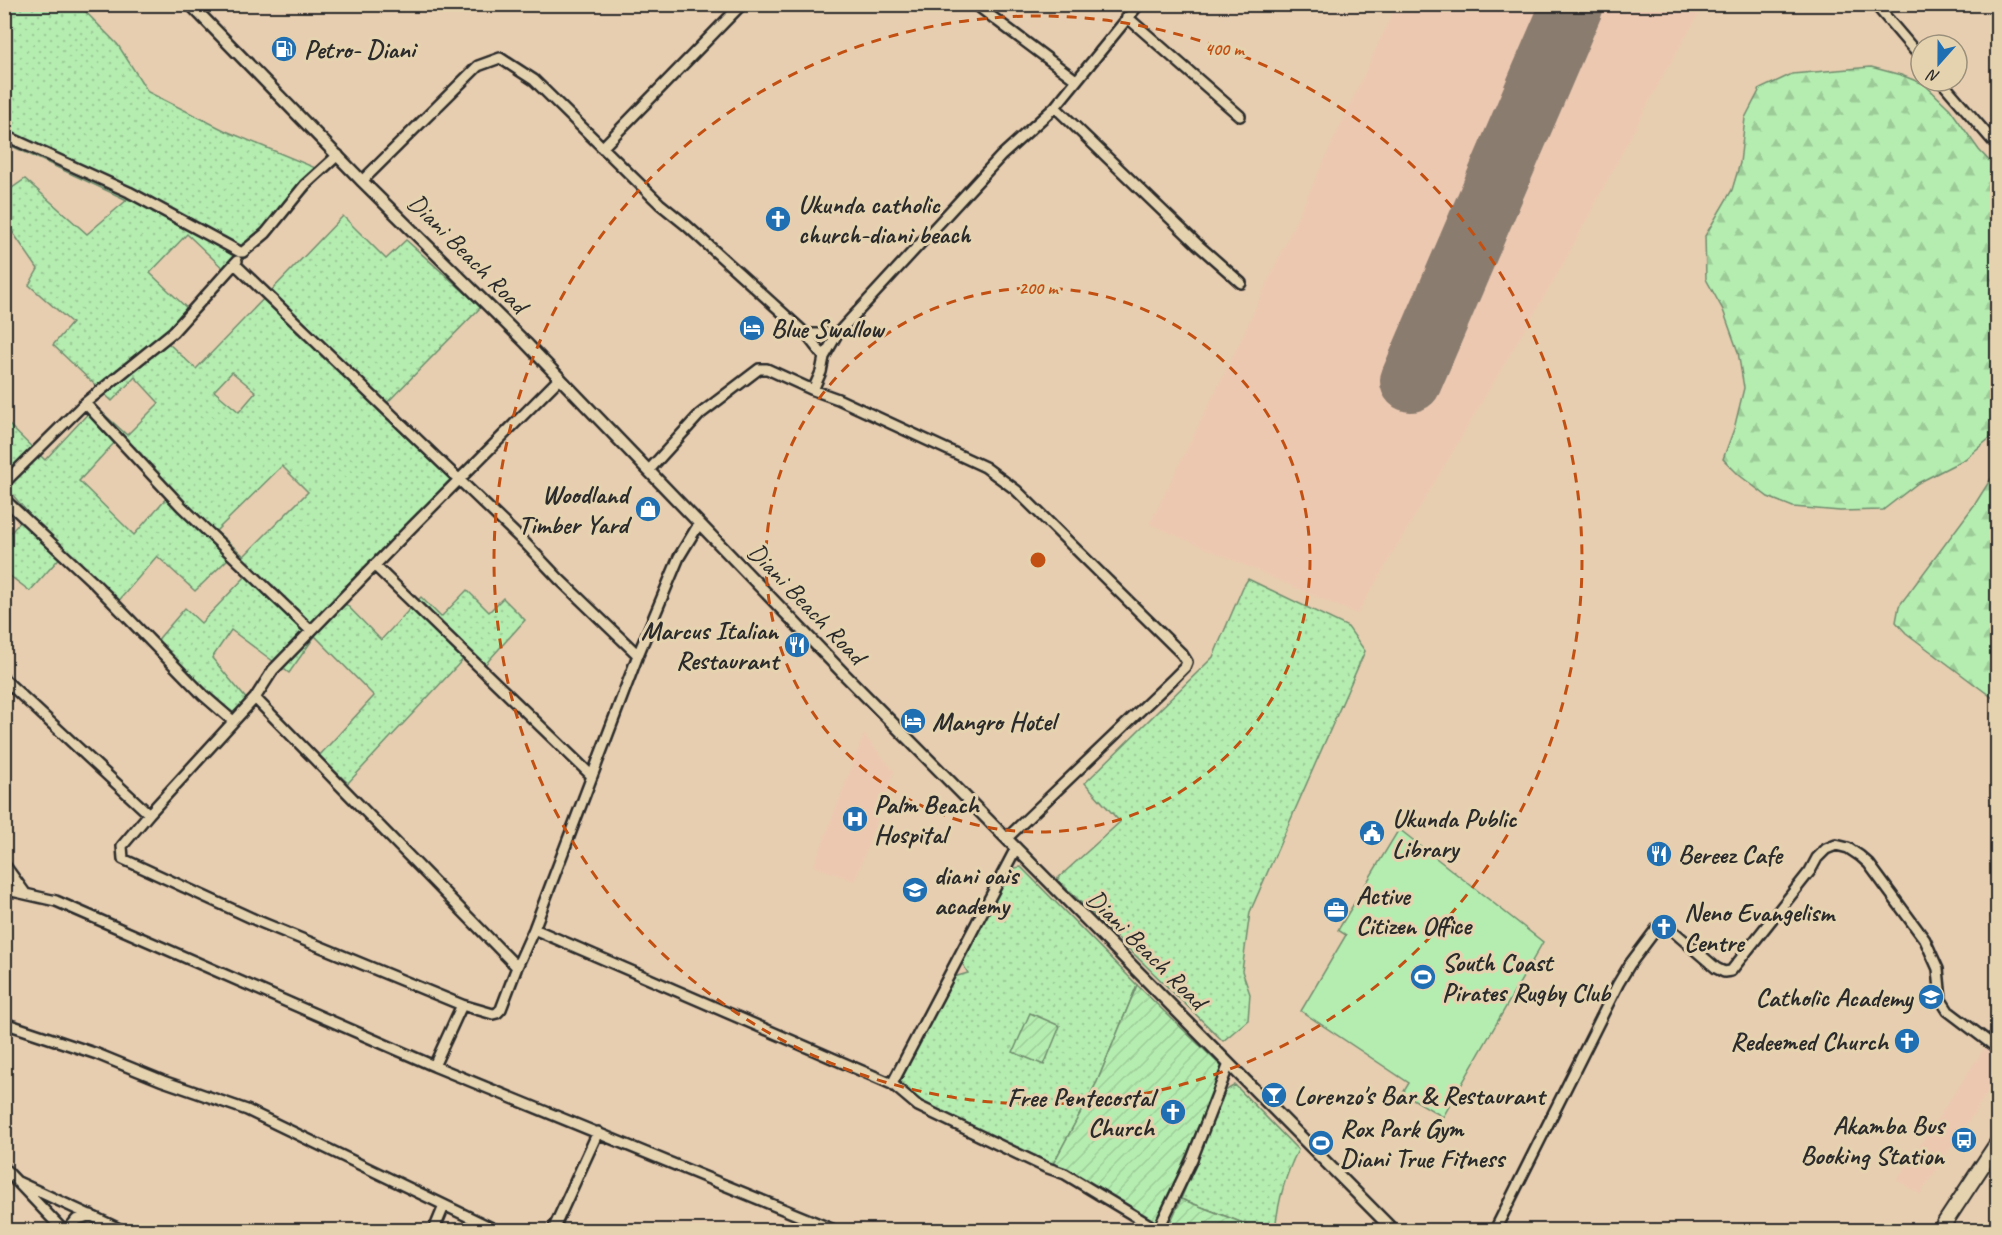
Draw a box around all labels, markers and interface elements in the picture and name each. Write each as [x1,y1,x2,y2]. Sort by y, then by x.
place label: Petro- Diani [304,33,419,66]
north arrow [1909,33,1969,93]
fuel station icon: Petro- Diani [269,34,299,64]
text: 400 m [1205,38,1245,60]
text: N [1923,64,1942,87]
street label: Diani Beach Road [401,186,537,323]
place label: Ukunda catholic church-diani beach [798,188,971,251]
church icon: Ukunda catholic church-diani beach [763,204,793,234]
text: 200 m [1019,277,1059,299]
place label: Blue Swallow [771,312,886,345]
hotel icon: Blue Swallow [737,313,767,343]
place label: Woodland Timber Yard [518,478,633,541]
shop icon: Woodland Timber Yard [633,494,663,524]
street label: Diani Beach Road [740,536,875,674]
centre of rings [1028,550,1048,570]
place label: Marcus Italian Restaurant [641,614,781,677]
restaurant icon: Marcus Italian Restaurant [782,630,812,660]
place label: Mangro Hotel [932,705,1060,738]
hotel icon: Mangro Hotel [898,706,928,736]
place label: Palm Beach Hospital [874,788,981,851]
place label: Ukunda Public Library [1392,802,1518,865]
hospital icon: Palm Beach Hospital [840,804,870,834]
public building icon: Ukunda Public Library [1357,818,1387,848]
place label: Bereez Cafe [1678,838,1784,871]
restaurant icon: Bereez Cafe [1644,839,1674,869]
place label: diani oais academy [934,859,1021,922]
school or university icon: diani oais academy [900,875,930,905]
place label: Active Citizen Office [1356,879,1473,942]
street label: Diani Beach Road [1080,882,1216,1019]
office icon: Active Citizen Office [1321,895,1351,925]
place label: Neno Evangelism Centre [1684,896,1836,959]
church icon: Neno Evangelism Centre [1649,912,1679,942]
place label: South Coast Pirates Rugby Club [1442,946,1611,1009]
sports icon: South Coast Pirates Rugby Club [1408,962,1438,992]
place label: Catholic Academy [1755,981,1914,1014]
school or university icon: Catholic Academy [1916,982,1946,1012]
place label: Redeemed Church [1730,1025,1890,1058]
church icon: Redeemed Church [1892,1026,1922,1056]
place label: Lorenzo's Bar & Restaurant [1294,1079,1548,1112]
bar icon: Lorenzo's Bar & Restaurant [1259,1080,1289,1110]
place label: Free Pentecostal Church [1007,1081,1159,1144]
church icon: Free Pentecostal Church [1158,1097,1188,1127]
place label: Akamba Bus Booking Station [1800,1109,1947,1172]
place label: Rox Park Gym Diani True Fitness [1340,1112,1507,1175]
bus stop icon: Akamba Bus Booking Station [1949,1125,1979,1155]
sports icon: Rox Park Gym Diani True Fitness [1306,1128,1336,1158]

